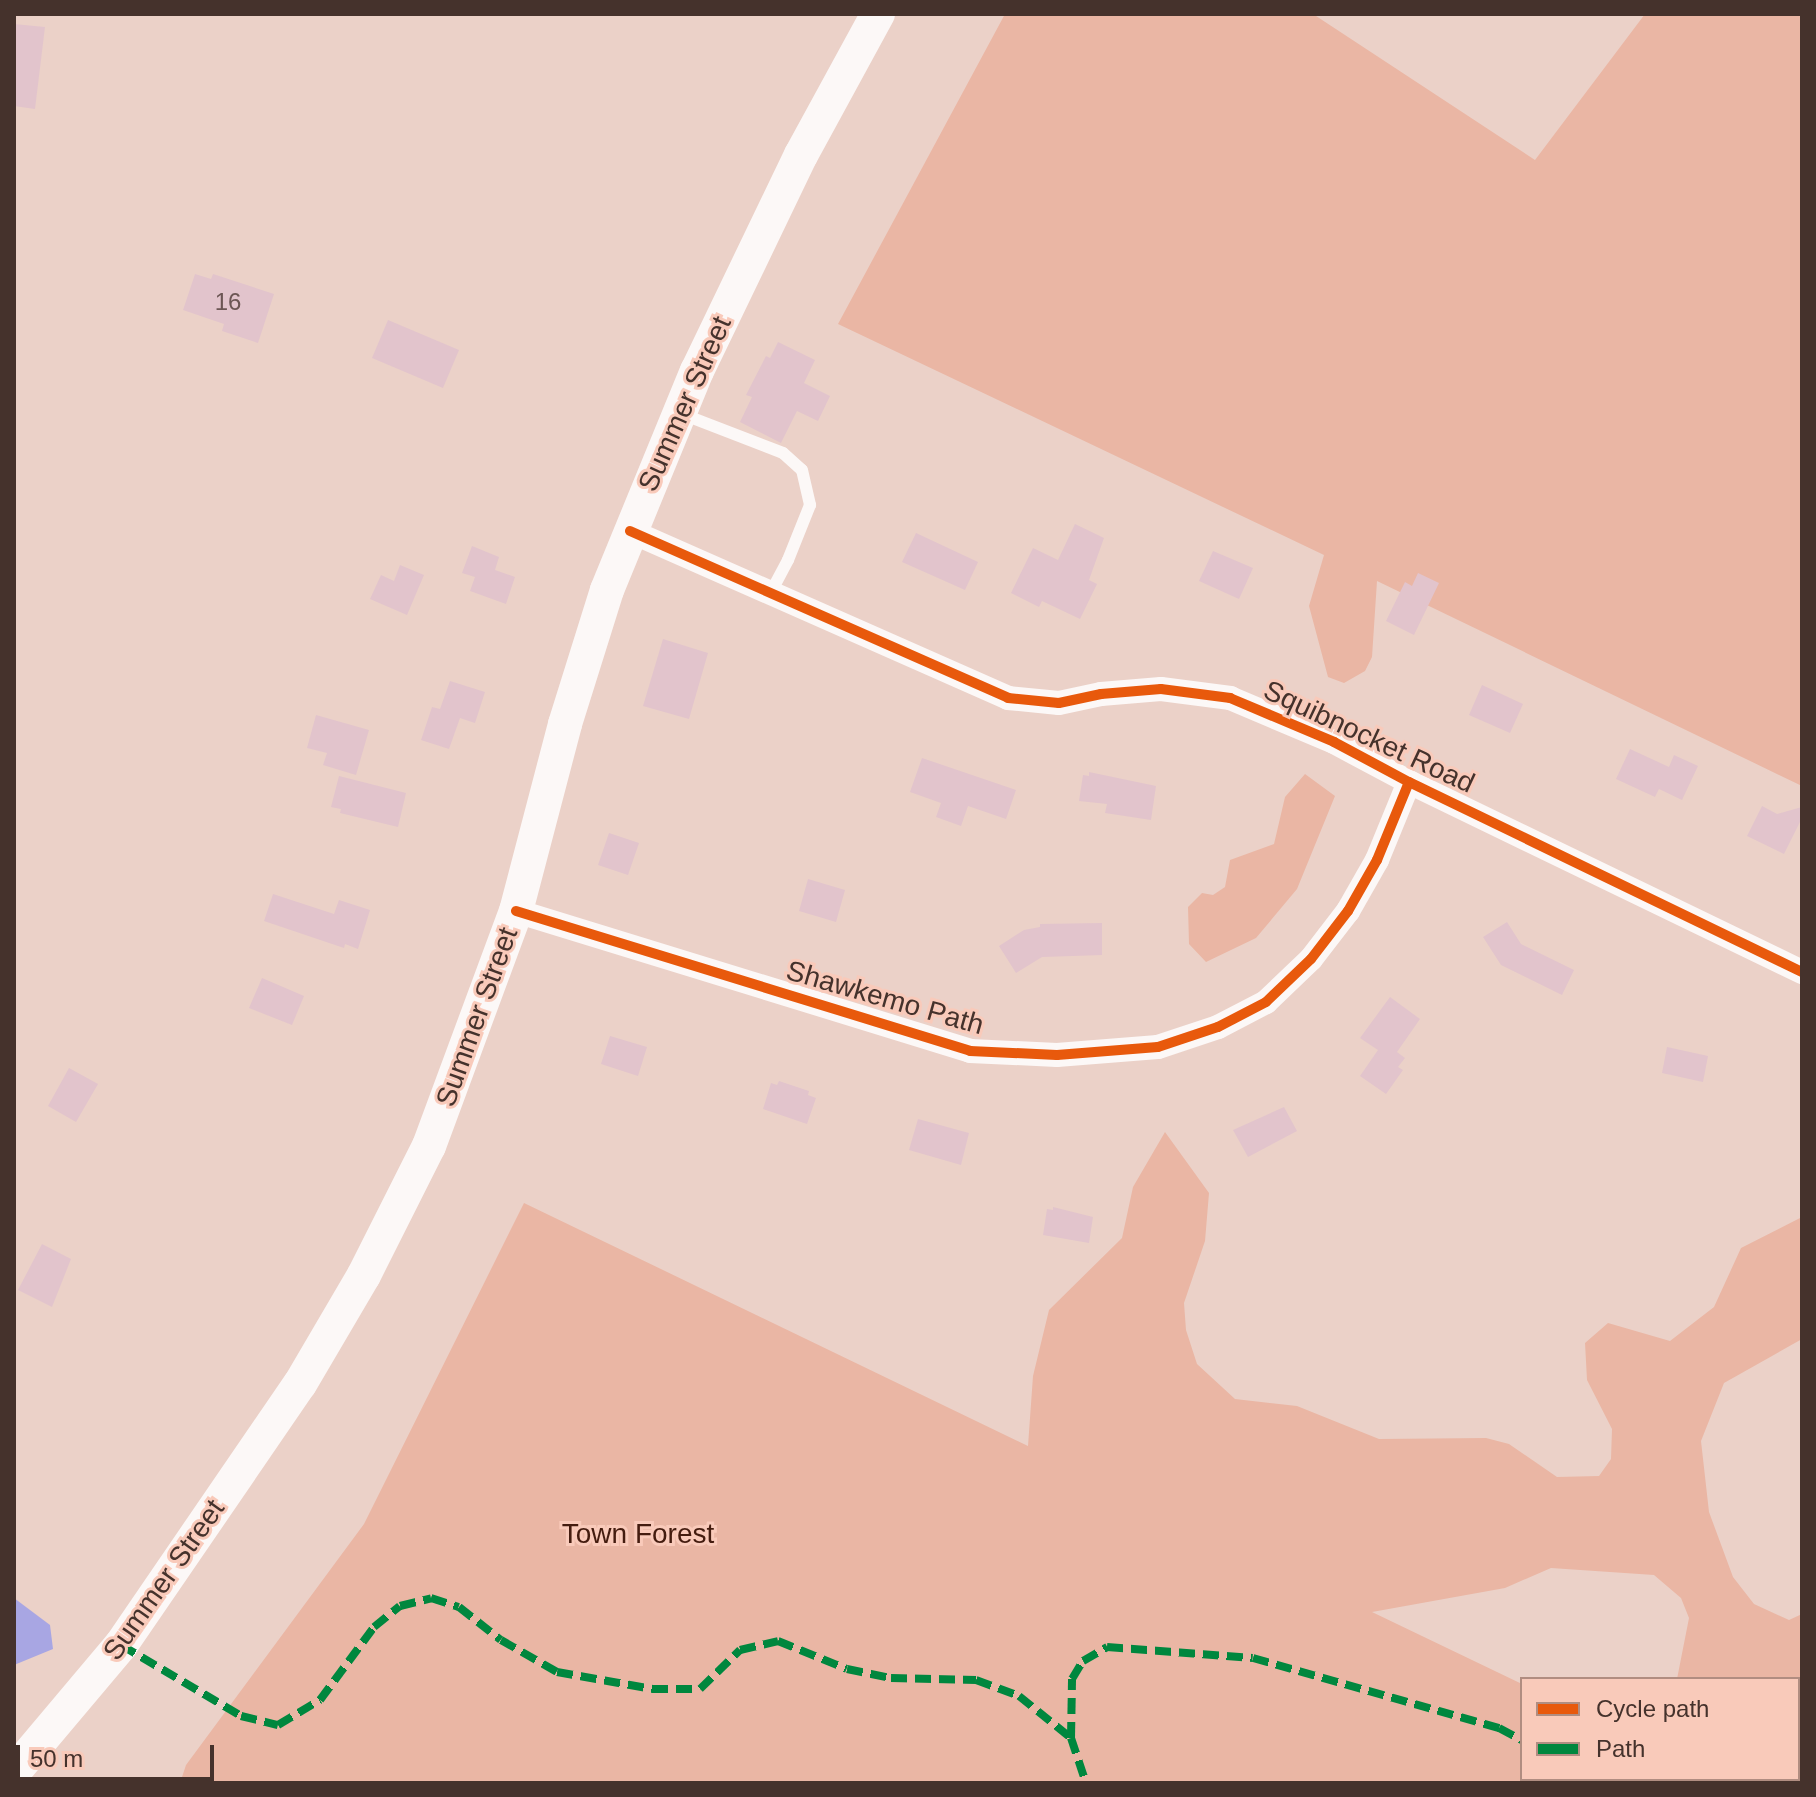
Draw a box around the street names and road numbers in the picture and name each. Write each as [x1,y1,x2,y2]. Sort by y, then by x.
street label: Summer Street [631,311,739,497]
street label: Squibnocket Road [1258,673,1480,801]
street label: Summer Street [429,923,525,1111]
street label: Shawkemo Path [782,954,988,1042]
street label: Summer Street [96,1493,232,1667]

